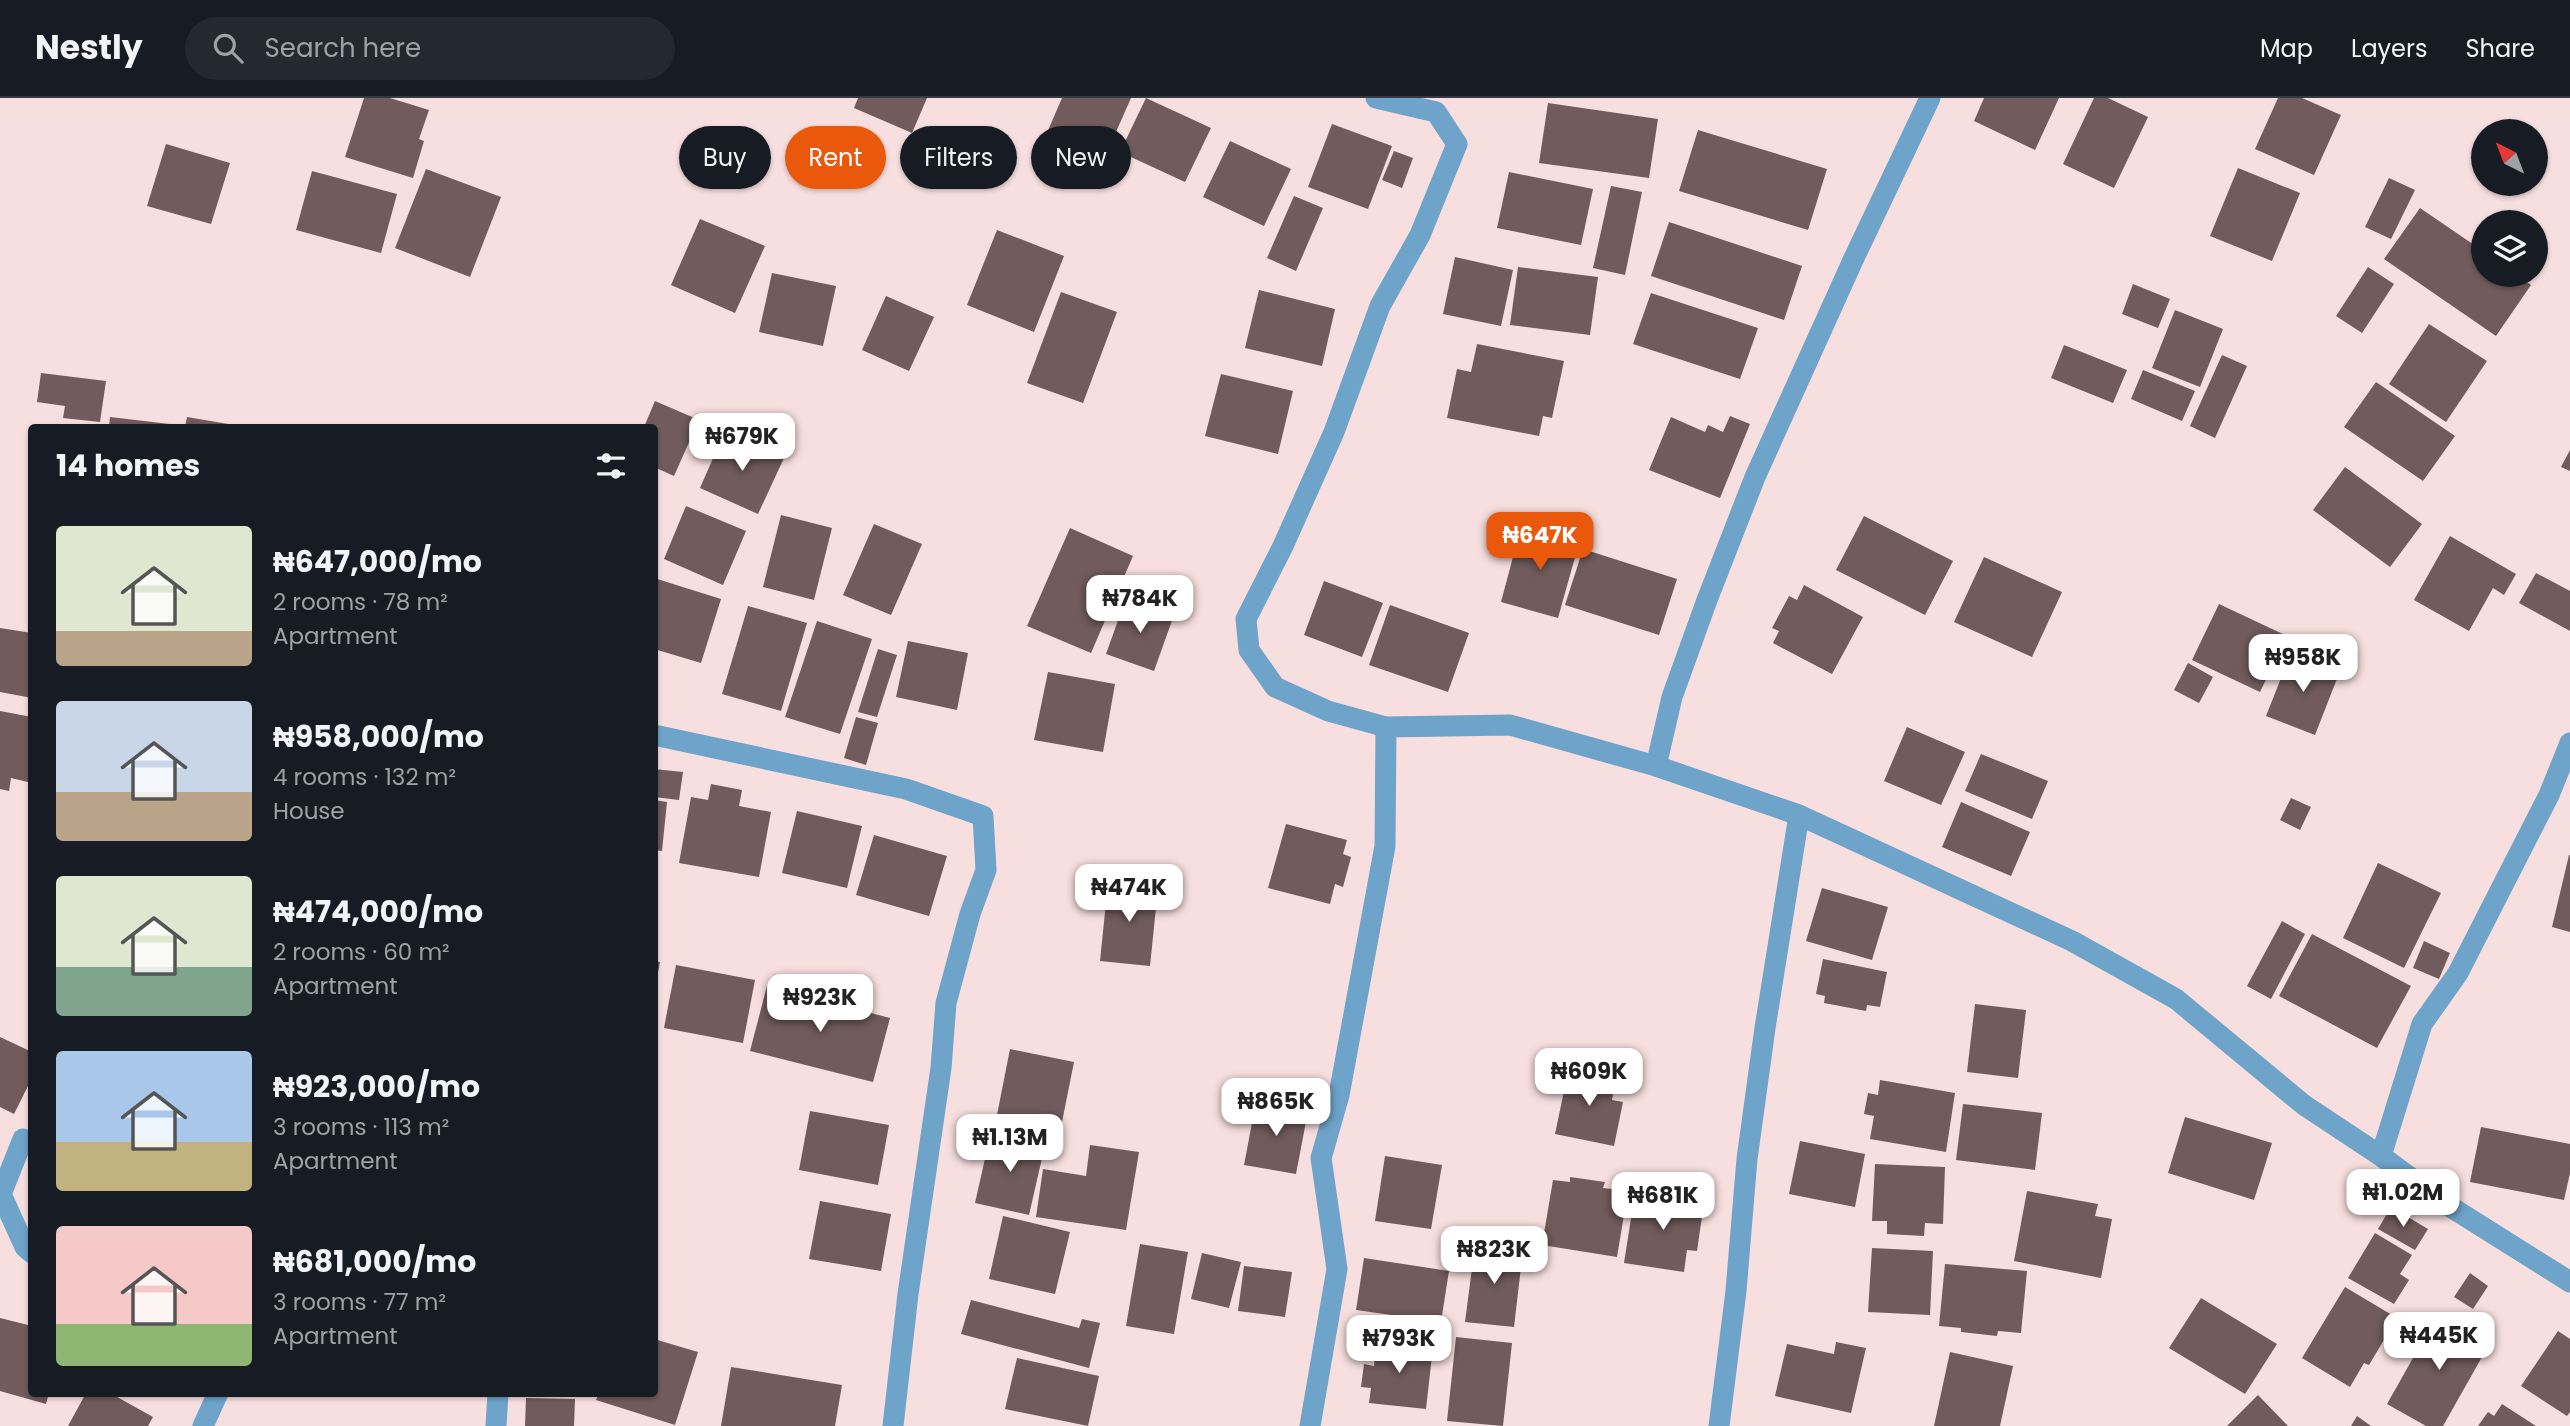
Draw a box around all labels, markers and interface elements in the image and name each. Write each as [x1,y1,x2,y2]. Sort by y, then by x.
search box [185,17,675,80]
text: Nestly [35,24,143,71]
icon: search [209,29,247,67]
text: Search here [265,30,421,66]
text: Map [2260,32,2313,65]
text: Layers [2351,32,2427,65]
text: Share [2465,32,2535,65]
north arrow [2471,119,2548,196]
map controls [2471,119,2548,287]
chip: Buy [679,126,771,189]
chip: Rent [785,126,886,189]
chip: Filters [900,126,1017,189]
chip: New [1031,126,1131,189]
button: layers [2471,210,2548,287]
pin: ₦679K [693,414,791,473]
text: ₦679K [705,420,779,452]
text: 14 homes [56,444,200,487]
icon: filters [592,447,630,485]
pin: ₦647K [1491,512,1589,572]
text: ₦647K [1502,519,1578,551]
text: ₦647,000/mo [273,540,482,583]
icon: home [112,554,196,638]
pin: ₦784K [1091,575,1189,635]
text: ₦784K [1102,582,1178,614]
text: 2 rooms · 78 m² [273,586,448,618]
text: Apartment [273,620,398,652]
pin: ₦958K [2254,634,2352,694]
text: ₦958K [2265,641,2341,673]
text: ₦958,000/mo [273,715,484,758]
icon: home [112,729,196,813]
text: 4 rooms · 132 m² [273,761,456,793]
text: House [273,795,345,827]
pin: ₦474K [1080,864,1178,924]
text: ₦474K [1091,871,1167,903]
text: ₦474,000/mo [273,890,483,933]
icon: home [112,904,196,988]
text: 2 rooms · 60 m² [273,936,450,968]
text: Apartment [273,970,398,1002]
pin: ₦923K [771,974,869,1034]
text: ₦923K [783,981,857,1013]
pin: ₦609K [1540,1048,1638,1108]
text: ₦609K [1551,1055,1627,1087]
text: ₦923,000/mo [273,1065,480,1108]
icon: home [112,1079,196,1163]
pin: ₦865K [1227,1079,1325,1138]
text: ₦865K [1237,1085,1315,1117]
text: 3 rooms · 113 m² [273,1111,449,1143]
pin: ₦1.13M [953,1114,1067,1174]
text: ₦1.13M [972,1121,1048,1153]
text: Apartment [273,1145,398,1177]
pin: ₦1.02M [2346,1170,2460,1229]
pin: ₦681K [1614,1172,1712,1232]
text: ₦1.02M [2363,1176,2444,1208]
text: ₦681K [1628,1179,1698,1211]
pin: ₦823K [1445,1226,1543,1286]
text: ₦823K [1457,1233,1531,1265]
text: ₦681,000/mo [273,1240,476,1283]
icon: home [112,1254,196,1338]
text: 3 rooms · 77 m² [273,1286,446,1318]
pin: ₦445K [2390,1312,2488,1372]
pin: ₦793K [1350,1316,1448,1375]
text: ₦445K [2400,1319,2478,1351]
text: Apartment [273,1320,398,1352]
text: ₦793K [1362,1322,1436,1354]

